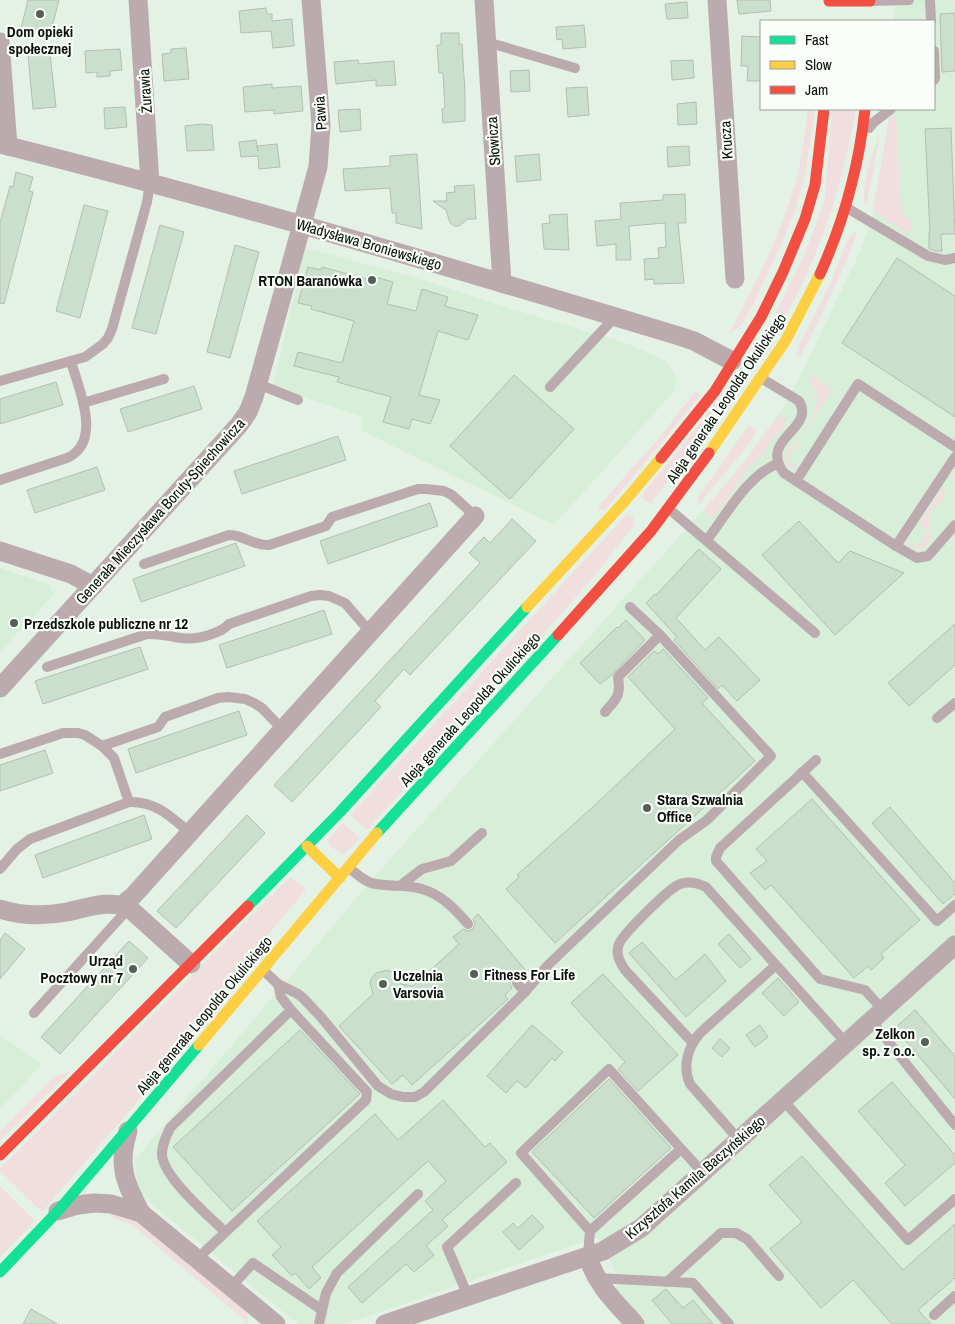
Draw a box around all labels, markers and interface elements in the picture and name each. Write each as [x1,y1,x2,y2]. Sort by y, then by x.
marker: Dom opieki społecznej [34,8,46,20]
legend [760,20,935,110]
place label: Dom opieki społecznej [7,21,73,59]
text: Fast [805,29,829,50]
text: Slow [805,54,832,75]
street label: Żurawia [133,68,157,114]
text: Jam [805,79,828,100]
street label: Pawia [308,95,332,131]
street label: Słowicza [481,116,505,166]
street label: Krucza [714,120,738,160]
street label: Władysława Broniewskiego [294,213,444,275]
place label: RTON Baranówka [258,270,362,291]
marker: RTON Baranówka [366,274,378,286]
street label: Aleja generała Leopolda Okulickiego [661,309,791,488]
street label: Generała Mieczysława Boruty-Spiechowicza [71,413,250,609]
place label: Przedszkole publiczne nr 12 [24,613,188,634]
marker: Przedszkole publiczne nr 12 [8,617,20,629]
street label: Aleja generała Leopolda Okulickiego [394,627,545,791]
place label: Stara Szwalnia Office [657,789,743,827]
marker: Stara Szwalnia Office [641,802,653,814]
street label: Aleja generała Leopolda Okulickiego [131,931,277,1100]
place label: Urząd Pocztowy nr 7 [40,950,123,988]
marker: Urząd Pocztowy nr 7 [127,963,139,975]
place label: Fitness For Life [484,964,575,985]
place label: Uczelnia Varsovia [393,965,444,1003]
marker: Fitness For Life [468,968,480,980]
marker: Uczelnia Varsovia [377,978,389,990]
place label: Zelkon sp. z o.o. [862,1023,915,1061]
marker: Zelkon sp. z o.o. [919,1036,931,1048]
street label: Krzysztofa Kamila Baczyńskiego [621,1110,770,1244]

